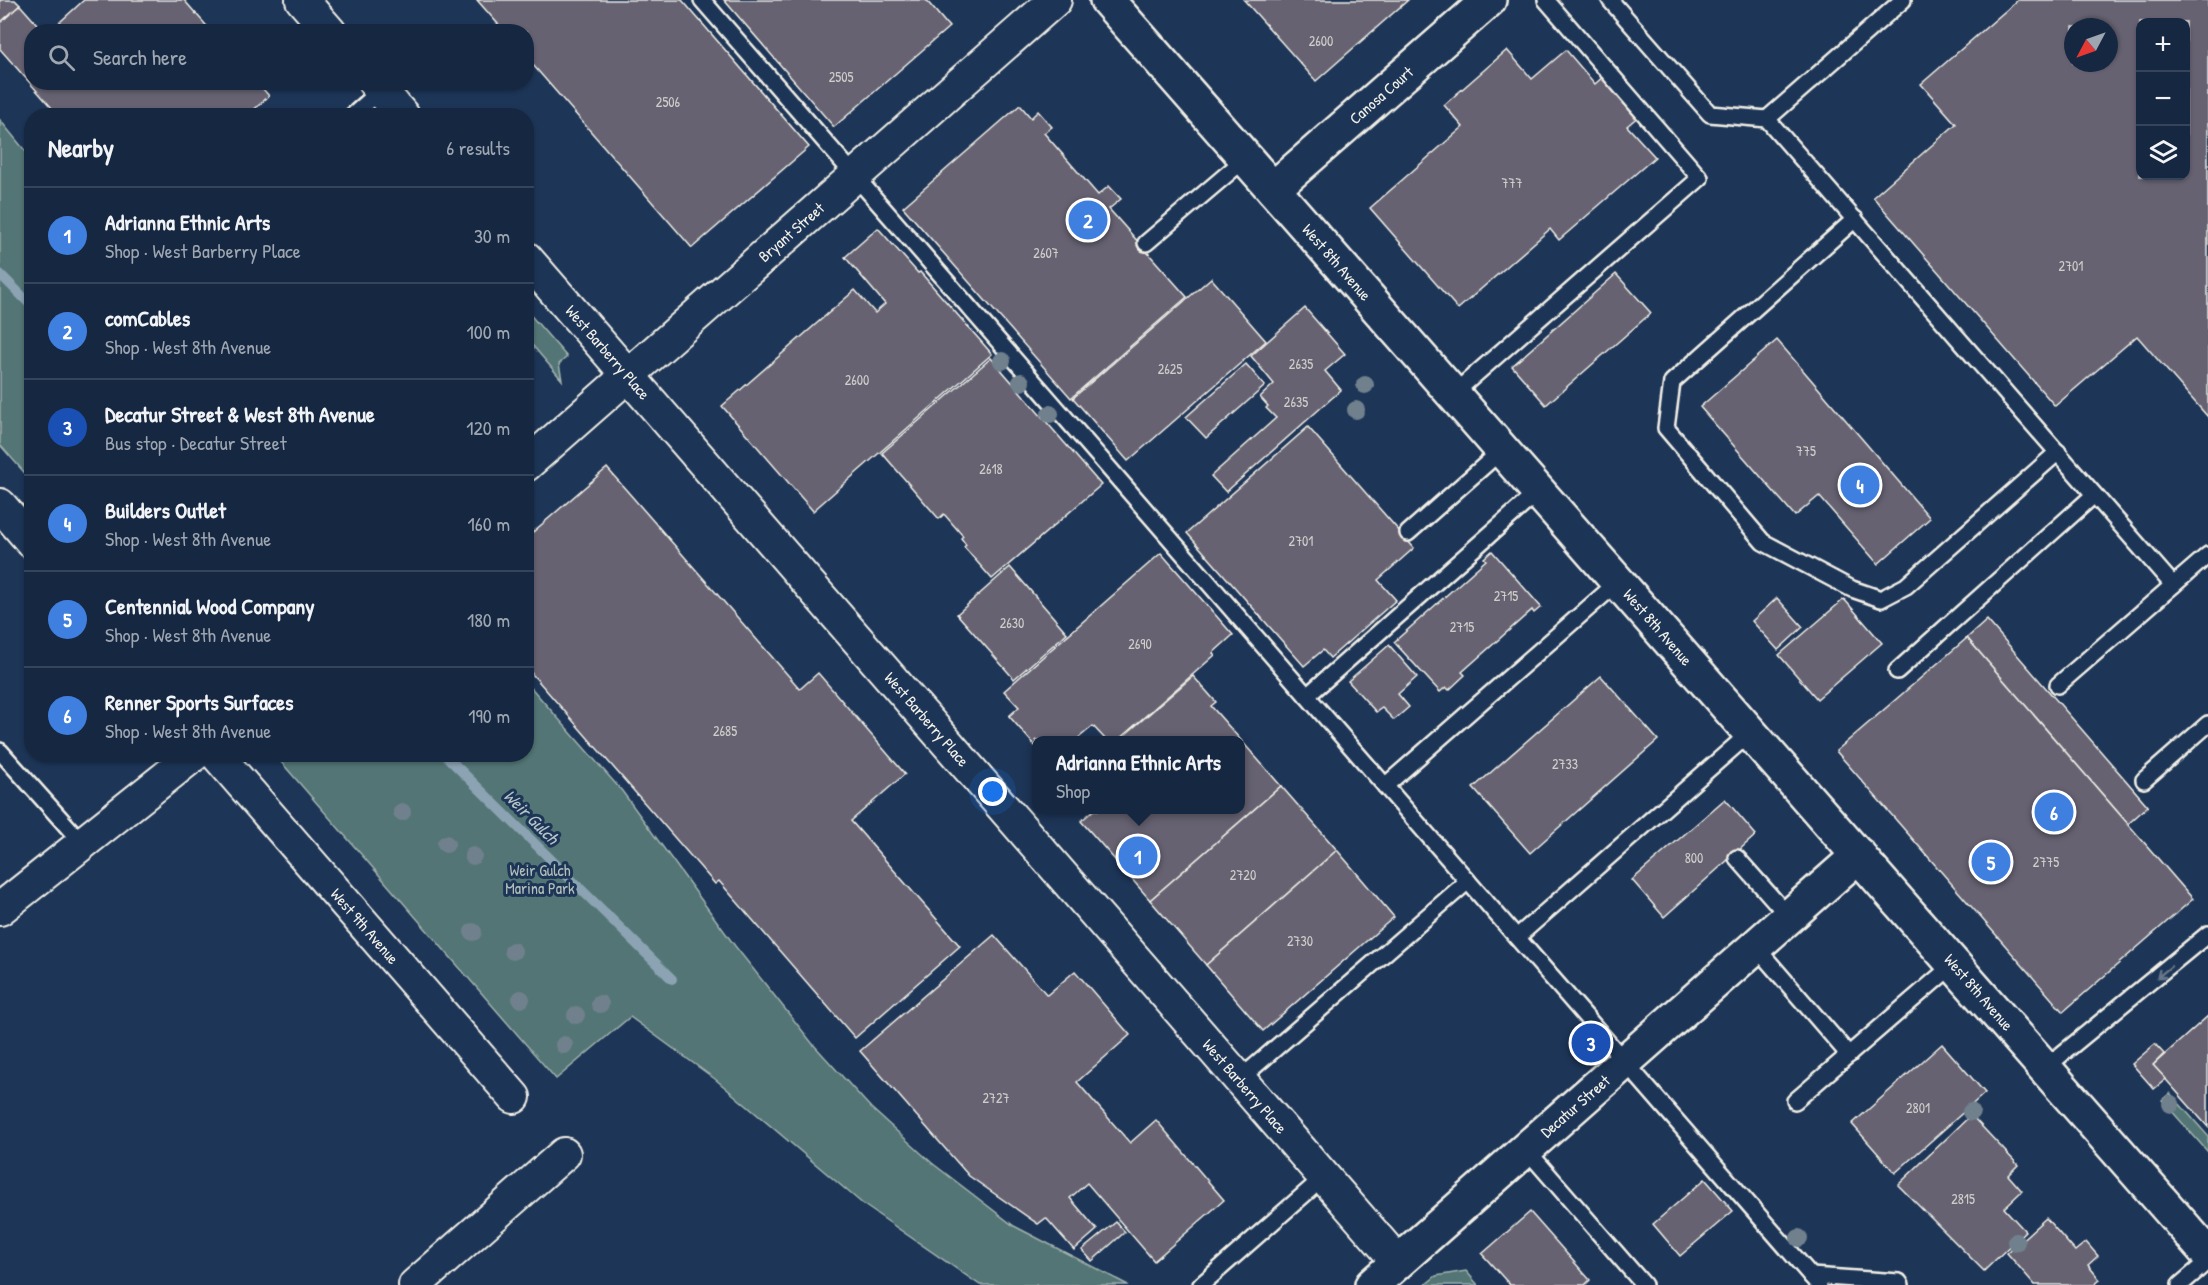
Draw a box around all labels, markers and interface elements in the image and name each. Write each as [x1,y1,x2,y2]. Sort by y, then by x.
north arrow [2064,18,2118,72]
map controls [2136,18,2190,180]
button: + [2136,18,2190,72]
search box [24,24,534,90]
house number: 2600 [1309,31,1333,50]
icon: search [45,41,78,74]
text: Search here [93,42,187,72]
street label: Canosa Court [1344,61,1418,129]
house number: 2505 [829,67,853,86]
button: − [2136,72,2190,126]
house number: 2506 [656,92,681,111]
button: layers [2136,126,2190,180]
text: Nearby [48,130,114,165]
text: 6 results [446,134,510,161]
house number: 777 [1502,173,1522,192]
street label: Bryant Street [753,197,829,267]
pin: 2 [1068,198,1108,242]
text: Adrianna Ethnic Arts [105,207,270,237]
street label: West 8th Avenue [1298,219,1377,306]
text: 1 [64,222,71,249]
text: 30 m [474,222,510,249]
text: Shop · West Barberry Place [105,237,301,264]
house number: 2607 [1033,243,1059,262]
house number: 2701 [2059,256,2083,275]
street label: West Barberry Place [561,300,656,404]
text: comCables [105,303,190,333]
text: 2 [63,318,72,345]
text: 100 m [467,318,510,345]
text: Shop · West 8th Avenue [105,333,271,360]
house number: 2635 [1289,354,1313,373]
house number: 2625 [1158,359,1182,378]
house number: 2600 [845,370,869,389]
house number: 2635 [1284,392,1308,411]
text: Decatur Street & West 8th Avenue [105,399,375,429]
text: 3 [63,414,72,441]
text: 120 m [466,414,510,441]
text: Bus stop · Decatur Street [105,429,287,456]
house number: 775 [1796,441,1816,460]
house number: 2618 [979,459,1003,478]
pin: 4 [1840,462,1880,508]
text: Builders Outlet [105,495,226,525]
text: 4 [64,510,71,537]
text: 160 m [468,510,510,537]
text: Shop · West 8th Avenue [105,525,271,552]
house number: 2701 [1289,531,1313,550]
street label: West 8th Avenue [1619,584,1698,671]
house number: 2715 [1494,586,1518,605]
text: Centennial Wood Company [105,591,315,621]
text: 5 [63,606,72,633]
text: 180 m [467,606,510,633]
house number: 2630 [1000,613,1024,632]
house number: 2715 [1450,617,1474,636]
text: Shop · West 8th Avenue [105,621,271,648]
house number: 2690 [1128,634,1152,653]
street label: West Barberry Place [880,667,975,771]
text: Renner Sports Surfaces [105,687,294,717]
text: 6 [64,702,71,729]
text: 190 m [468,702,510,729]
text: Shop · West 8th Avenue [105,717,271,744]
house number: 2685 [713,721,737,740]
popup [1032,736,1245,814]
text: Adrianna Ethnic Arts [1056,747,1221,777]
house number: 2733 [1552,754,1578,773]
your location [978,777,1007,806]
text: Shop [1056,777,1090,804]
water label: Weir Gulch [498,784,565,851]
pin: 6 [2034,790,2074,834]
pin: 1 [1118,834,1158,878]
pin: 5 [1972,840,2010,884]
house number: 800 [1685,848,1703,867]
house number: 2775 [2033,852,2059,871]
park label: Weir Gulch Marina Park [505,859,575,899]
house number: 2720 [1230,865,1256,884]
street label: West 9th Avenue [326,883,405,969]
house number: 2730 [1287,931,1313,950]
street label: West 8th Avenue [1940,949,2019,1036]
one-way arrow [2156,966,2172,979]
pin: 3 [1572,1020,1610,1066]
street label: West Barberry Place [1198,1034,1293,1138]
street label: Decatur Street [1536,1069,1615,1142]
house number: 2727 [983,1088,1010,1107]
house number: 2801 [1906,1098,1930,1117]
house number: 2815 [1951,1189,1975,1208]

